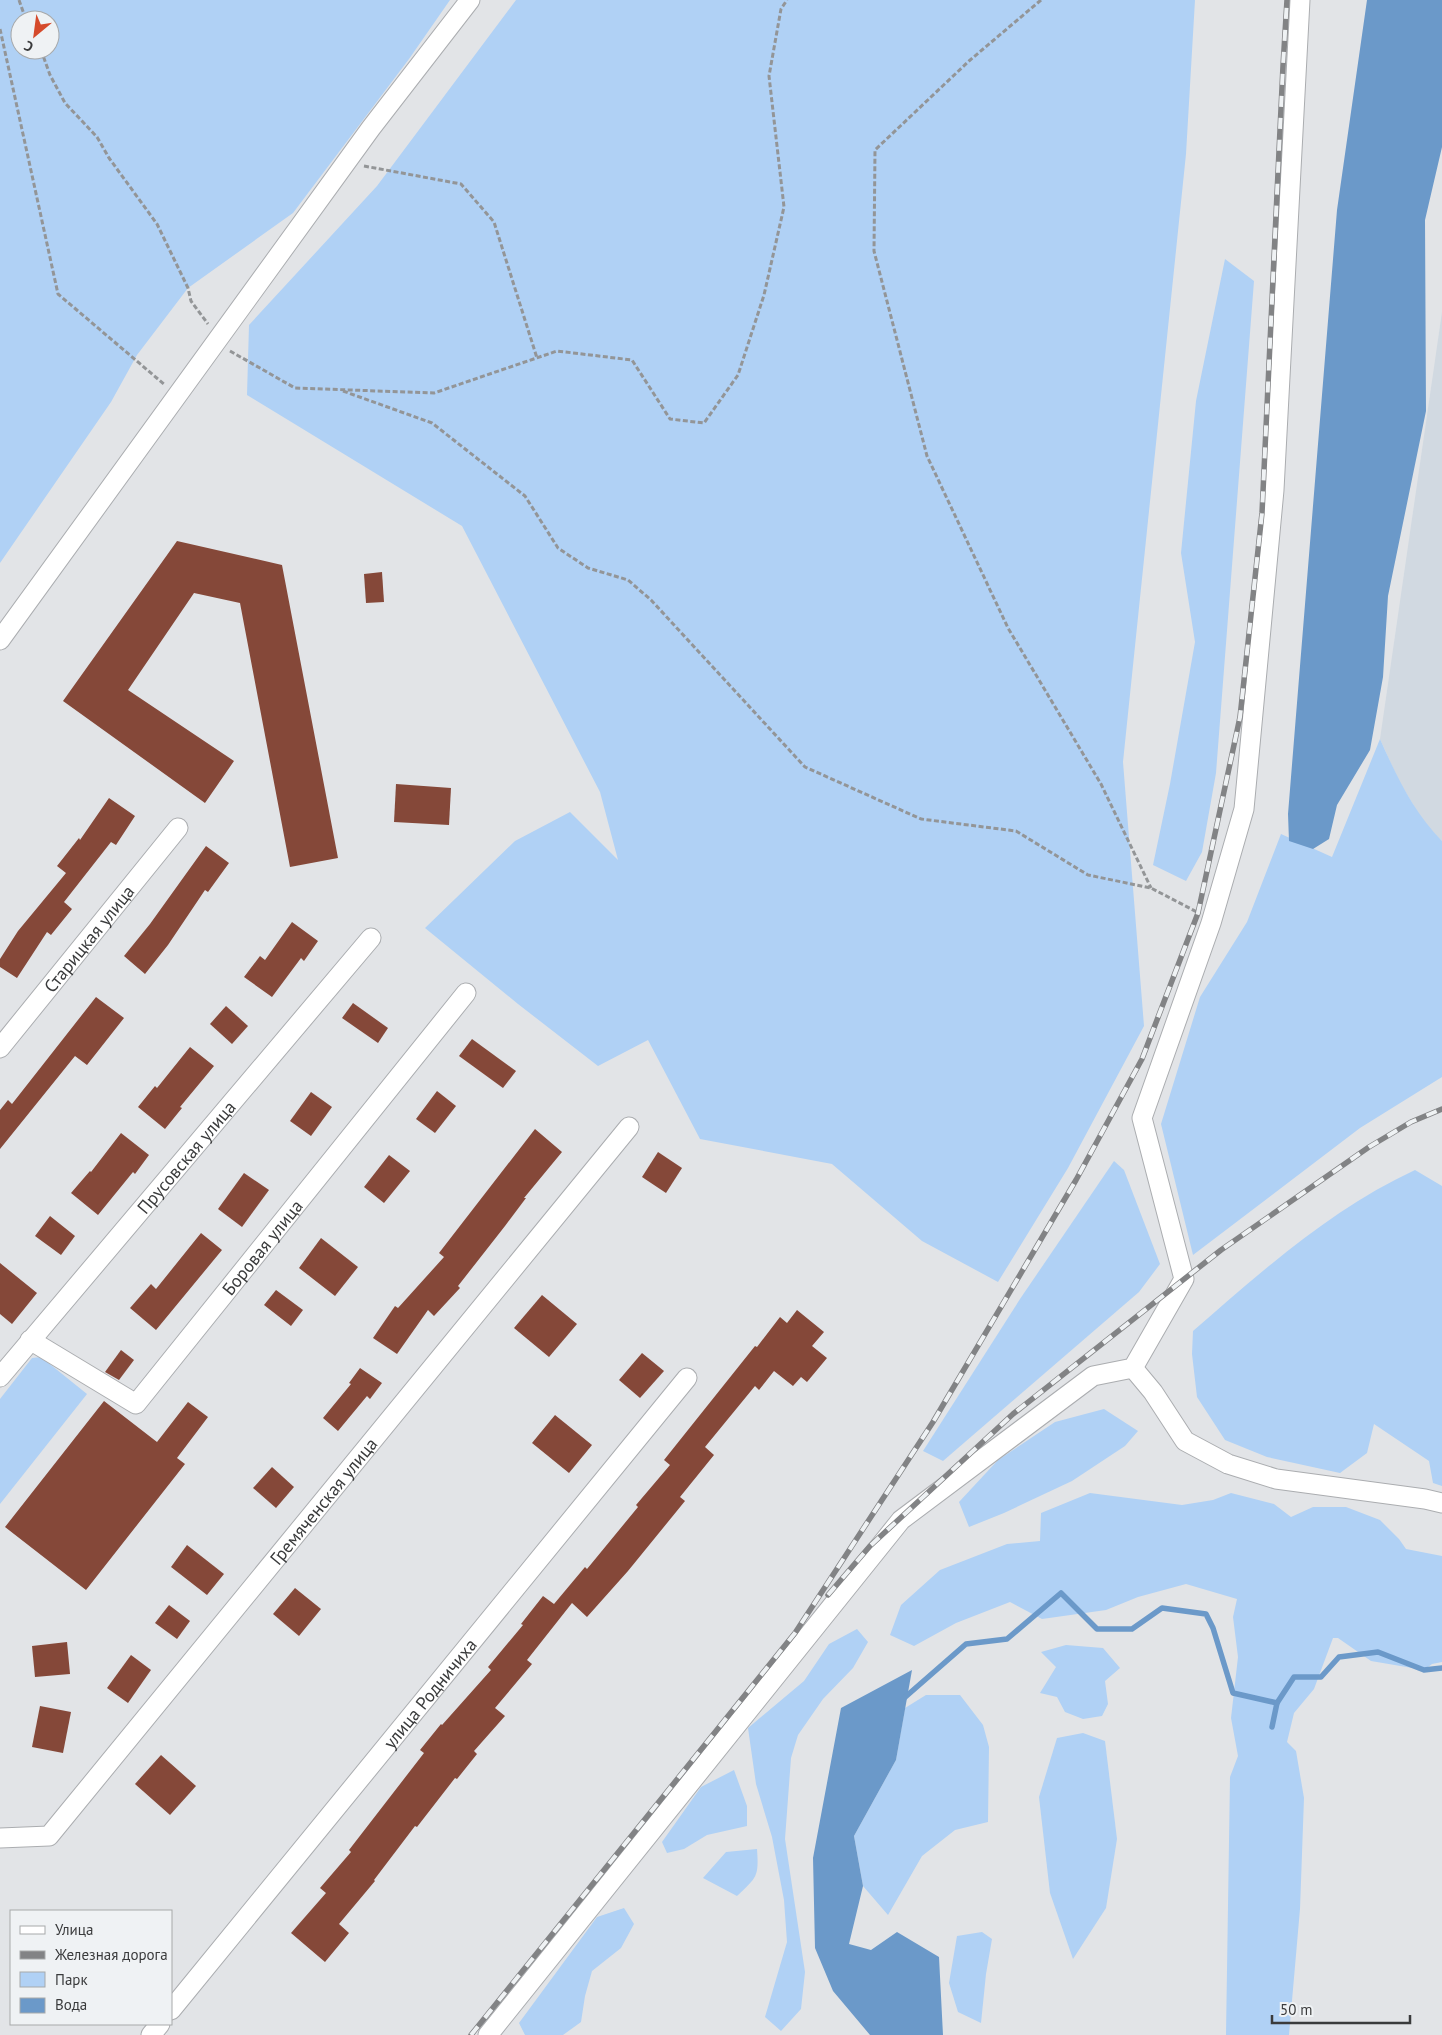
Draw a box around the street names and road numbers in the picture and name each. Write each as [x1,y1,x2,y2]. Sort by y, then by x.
street label: Старицкая улица [38,880,139,997]
street label: Прусовская улица [132,1096,240,1218]
street label: Боровая улица [217,1195,307,1300]
street label: Гремяченская улица [264,1433,382,1569]
street label: улица Родничиха [378,1633,482,1753]

